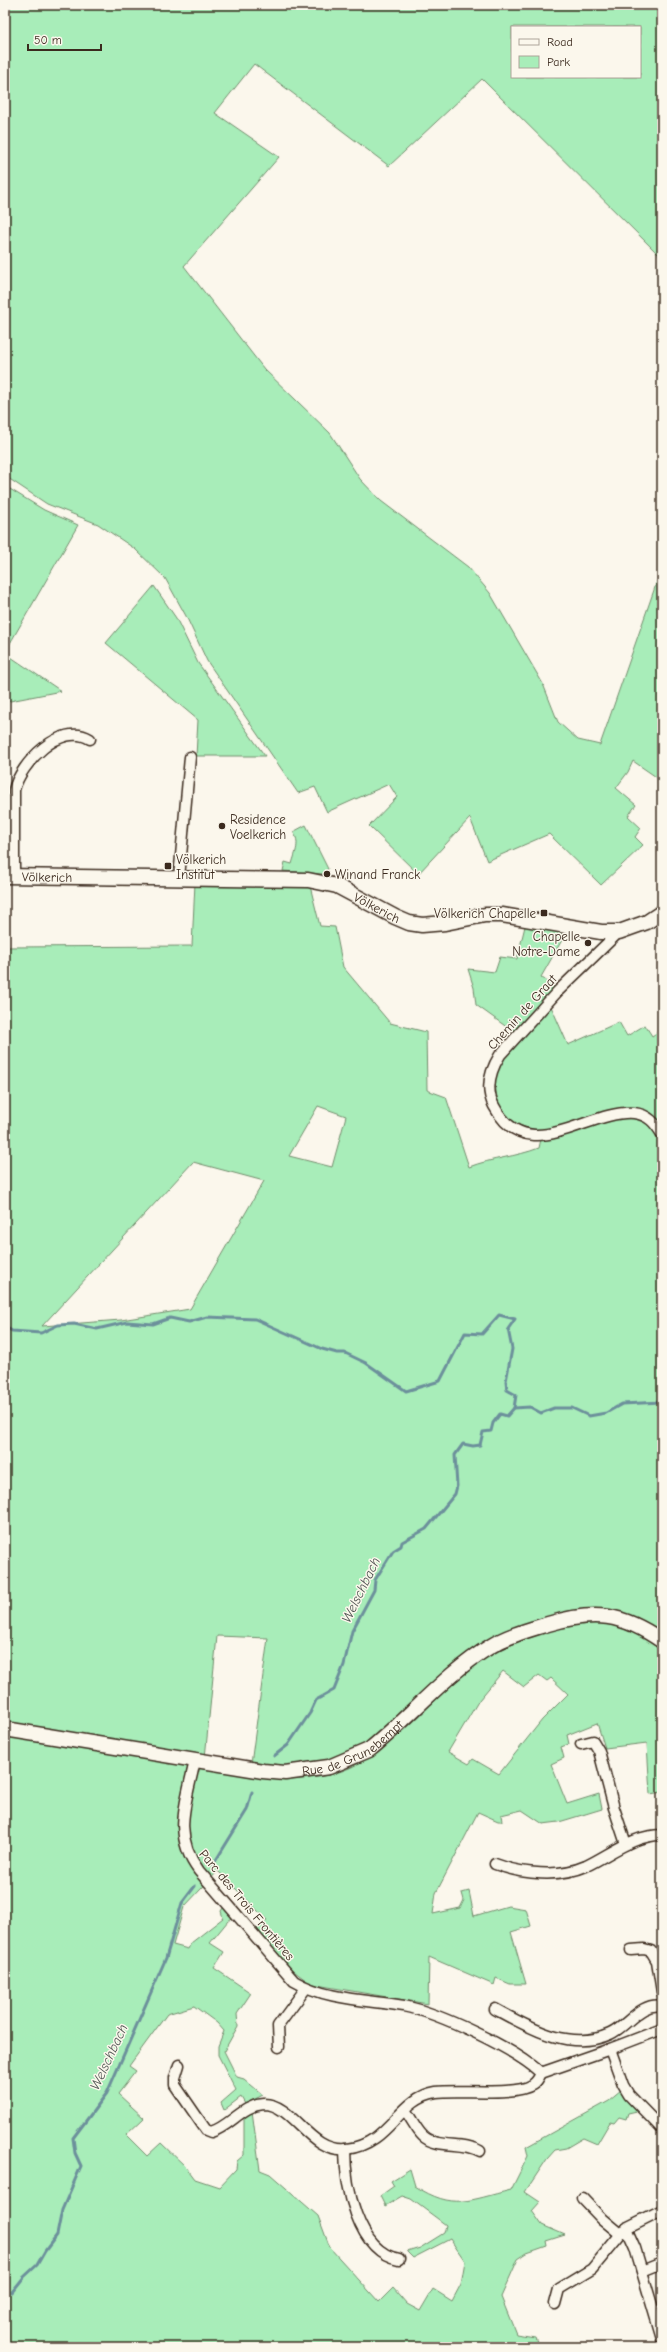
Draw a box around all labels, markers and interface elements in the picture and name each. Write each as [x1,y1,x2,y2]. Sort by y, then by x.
scale bar [28,26,101,52]
legend [511,26,641,78]
text: 50 m [34,33,62,47]
text: Road [547,35,573,49]
text: Park [547,55,570,69]
place label: Residence Voelkerich [230,812,286,842]
marker: Residence Voelkerich [217,821,227,831]
place label: Völkerich Institut [176,852,226,882]
marker: Völkerich Institut [163,861,173,871]
place label: Winand Franck [335,867,421,882]
street label: Völkerich [22,869,72,884]
marker: Winand Franck [322,869,332,879]
street label: Völkerich [351,889,402,926]
place label: Völkerich Chapelle [434,906,536,921]
marker: Völkerich Chapelle [539,908,549,918]
place label: Chapelle Notre-Dame [512,929,580,959]
marker: Chapelle Notre-Dame [583,938,593,948]
street label: Chemin de Graat [484,970,560,1053]
water label: Welschbach [338,1554,384,1626]
street label: Rue de Grunebempt [301,1716,407,1778]
street label: Parc des Trois Frontières [196,1847,298,1963]
water label: Welschbach [86,2021,132,2093]

